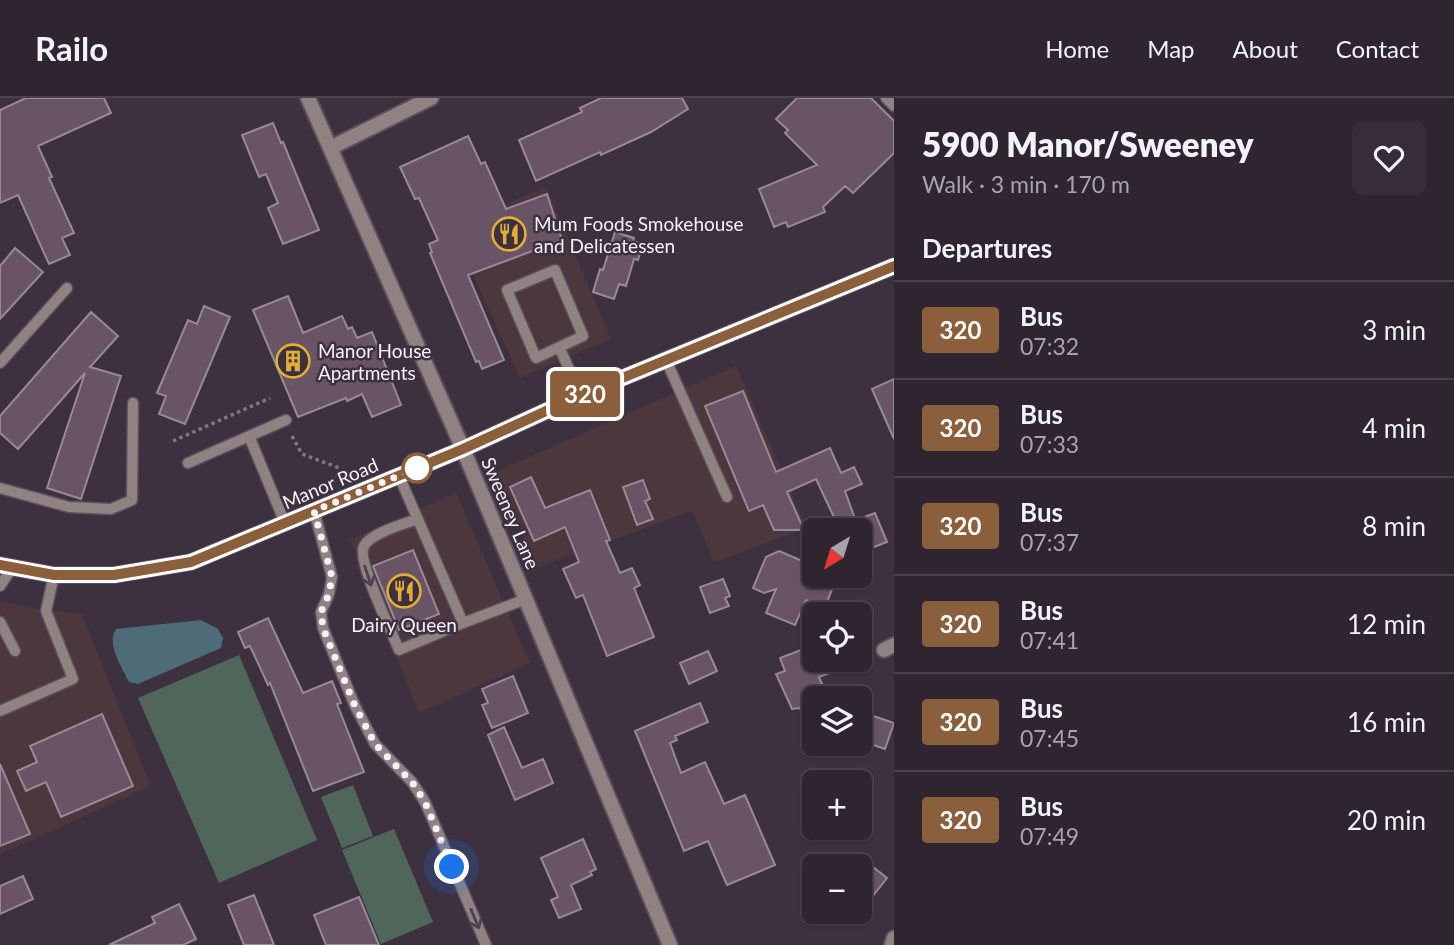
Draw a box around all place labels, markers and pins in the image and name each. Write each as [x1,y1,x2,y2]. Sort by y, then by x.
place label: Mum Foods Smokehouse and Delicatessen [534,212,744,257]
restaurant icon: Mum Foods Smokehouse and Delicatessen [490,215,528,253]
place label: Manor House Apartments [318,339,431,384]
building icon: Manor House Apartments [274,342,312,380]
unlabelled marker [402,453,432,483]
restaurant icon: Dairy Queen [385,572,423,610]
place label: Dairy Queen [351,613,457,636]

